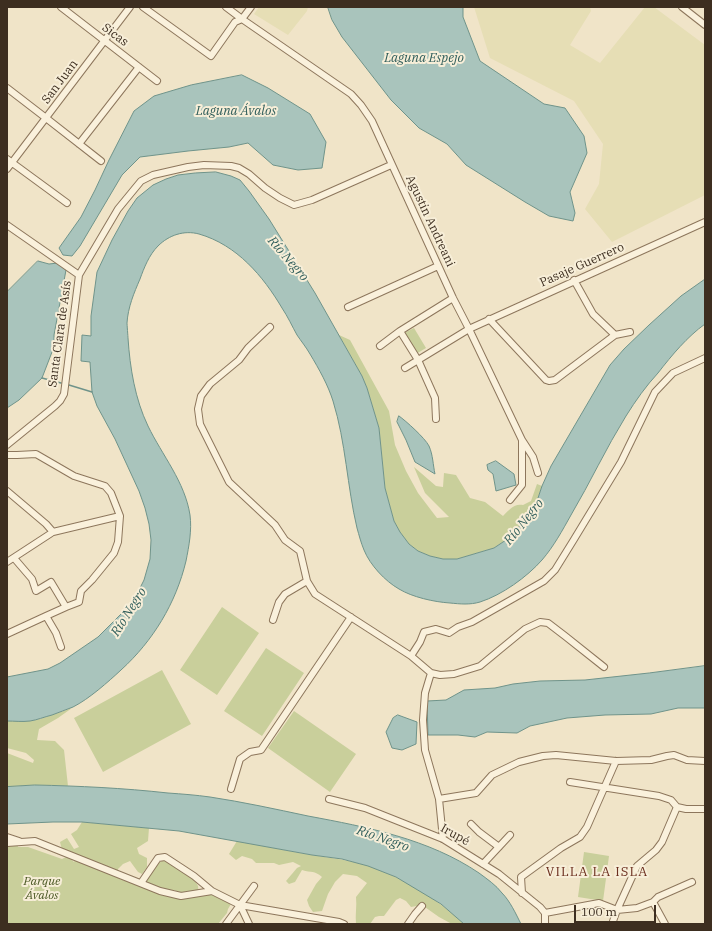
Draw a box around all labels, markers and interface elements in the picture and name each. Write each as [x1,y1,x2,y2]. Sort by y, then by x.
street label: Sicas [99,20,131,50]
water label: Laguna Espejo [384,50,464,66]
street label: San Juan [39,57,81,107]
water label: Laguna Ávalos [196,103,276,119]
street label: Agustín Andreani [402,173,458,269]
water label: Río Negro [264,233,312,285]
street label: Pasaje Guerrero [538,240,626,290]
street label: Santa Clara de Asís [45,280,75,388]
water label: Río Negro [501,496,547,548]
water label: Río Negro [108,585,150,639]
street label: Irupé [438,821,472,849]
water label: Río Negro [355,823,411,855]
district label: VILLA LA ISLA [546,864,648,880]
park label: Parque Ávalos [24,875,60,903]
scale bar [576,897,658,923]
text: 100 m [581,904,617,919]

